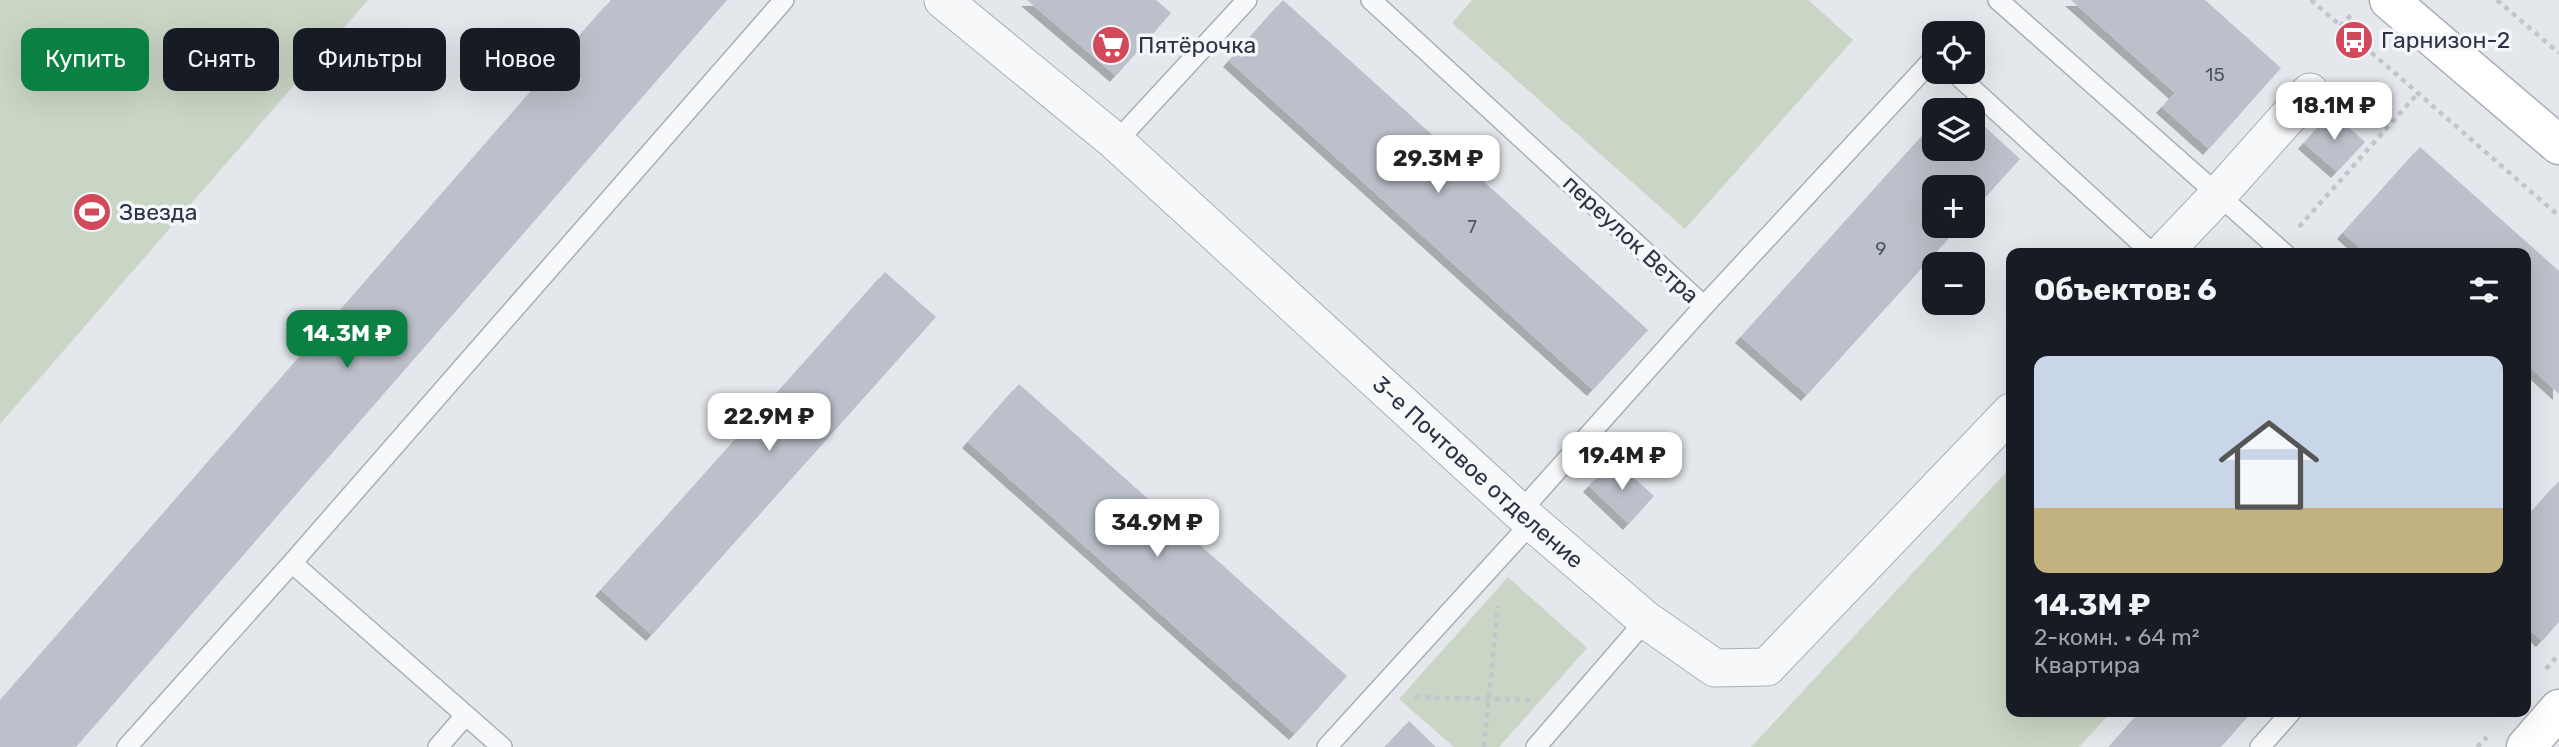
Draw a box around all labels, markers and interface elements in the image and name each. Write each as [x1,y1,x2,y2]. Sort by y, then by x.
bus stop icon: Гарнизон-2 [2333,19,2375,61]
map controls [1922,21,1985,315]
button: locate [1922,21,1985,84]
supermarket icon: Пятёрочка [1090,24,1132,66]
place label: Гарнизон-2 [2381,26,2510,54]
chip: Купить [21,28,149,91]
chip: Снять [163,28,279,91]
chip: Фильтры [293,28,446,91]
chip: Новое [460,28,580,91]
place label: Пятёрочка [1138,31,1256,59]
house number: 15 [2205,63,2225,86]
pin: 18.1M ₽ [2269,82,2399,142]
text: 18.1M ₽ [2292,91,2376,119]
button: layers [1922,98,1985,161]
pin: 29.3M ₽ [1373,136,1503,195]
text: 29.3M ₽ [1393,144,1483,172]
street label: переулок Ветра [1557,169,1705,309]
button: + [1922,175,1985,238]
sports icon: Звезда [71,191,113,233]
place label: Звезда [119,198,197,226]
house number: 7 [1467,215,1477,238]
house number: 9 [1875,237,1887,260]
button: − [1922,252,1985,315]
icon: filters [2465,271,2503,309]
text: Объектов: 6 [2034,272,2217,308]
pin: 14.3M ₽ [282,310,412,370]
text: 14.3M ₽ [302,319,392,347]
street label: 3-е Почтовое отделение [1367,370,1589,574]
pin: 22.9M ₽ [704,393,834,453]
text: 22.9M ₽ [724,402,814,430]
icon: home [2206,402,2332,528]
pin: 19.4M ₽ [1557,433,1687,492]
text: 19.4M ₽ [1578,441,1666,469]
pin: 34.9M ₽ [1092,500,1222,559]
text: 34.9M ₽ [1111,508,1203,536]
text: 14.3M ₽ [2034,587,2150,623]
text: 2-комн. · 64 m² [2034,623,2200,651]
text: Квартира [2034,651,2140,679]

